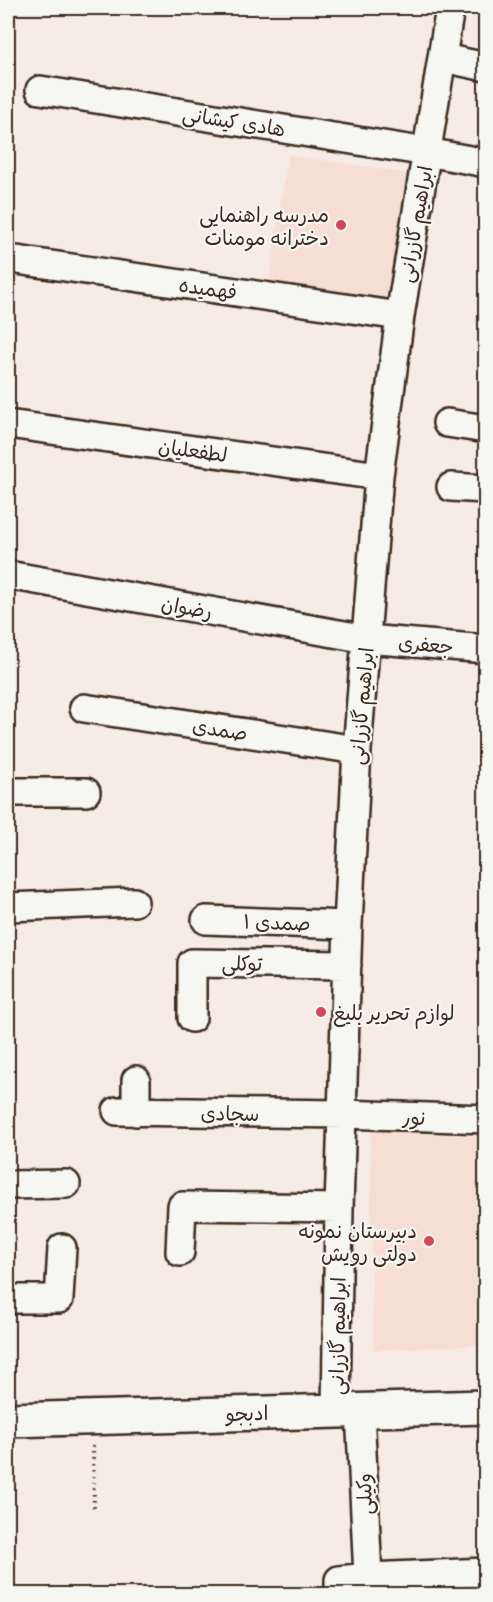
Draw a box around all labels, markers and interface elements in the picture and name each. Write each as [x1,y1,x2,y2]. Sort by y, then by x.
street label: هادی کیشانی [181,100,287,142]
street label: ابراهیم گازرانی [391,163,441,285]
place label: مدرسه راهنمایی دخترانه مومنات [199,201,329,252]
marker: مدرسه راهنمایی دخترانه مومنات [334,218,348,232]
street label: فهمیده [177,271,239,305]
street label: لطفعلیان [157,432,229,468]
street label: رضوان [159,589,215,625]
street label: جعفری [397,628,455,660]
street label: ابراهیم گازرانی [342,646,382,766]
street label: صمدی [190,711,250,747]
street label: صمدی ۱ [243,907,311,937]
street label: توکلی [221,949,263,977]
place label: لوازم تحریر بلیغ [333,999,455,1029]
marker: لوازم تحریر بلیغ [314,1005,328,1019]
street label: سجادی [200,1099,260,1127]
street label: نور [401,1103,426,1131]
place label: دبیرستان نمونه دولتی رویش [298,1217,417,1267]
marker: دبیرستان نمونه دولتی رویش [422,1234,436,1248]
street label: ابراهیم گازرانی [322,1277,354,1395]
street label: ادبجو [224,1399,269,1427]
street label: وکیلی [350,1473,378,1515]

